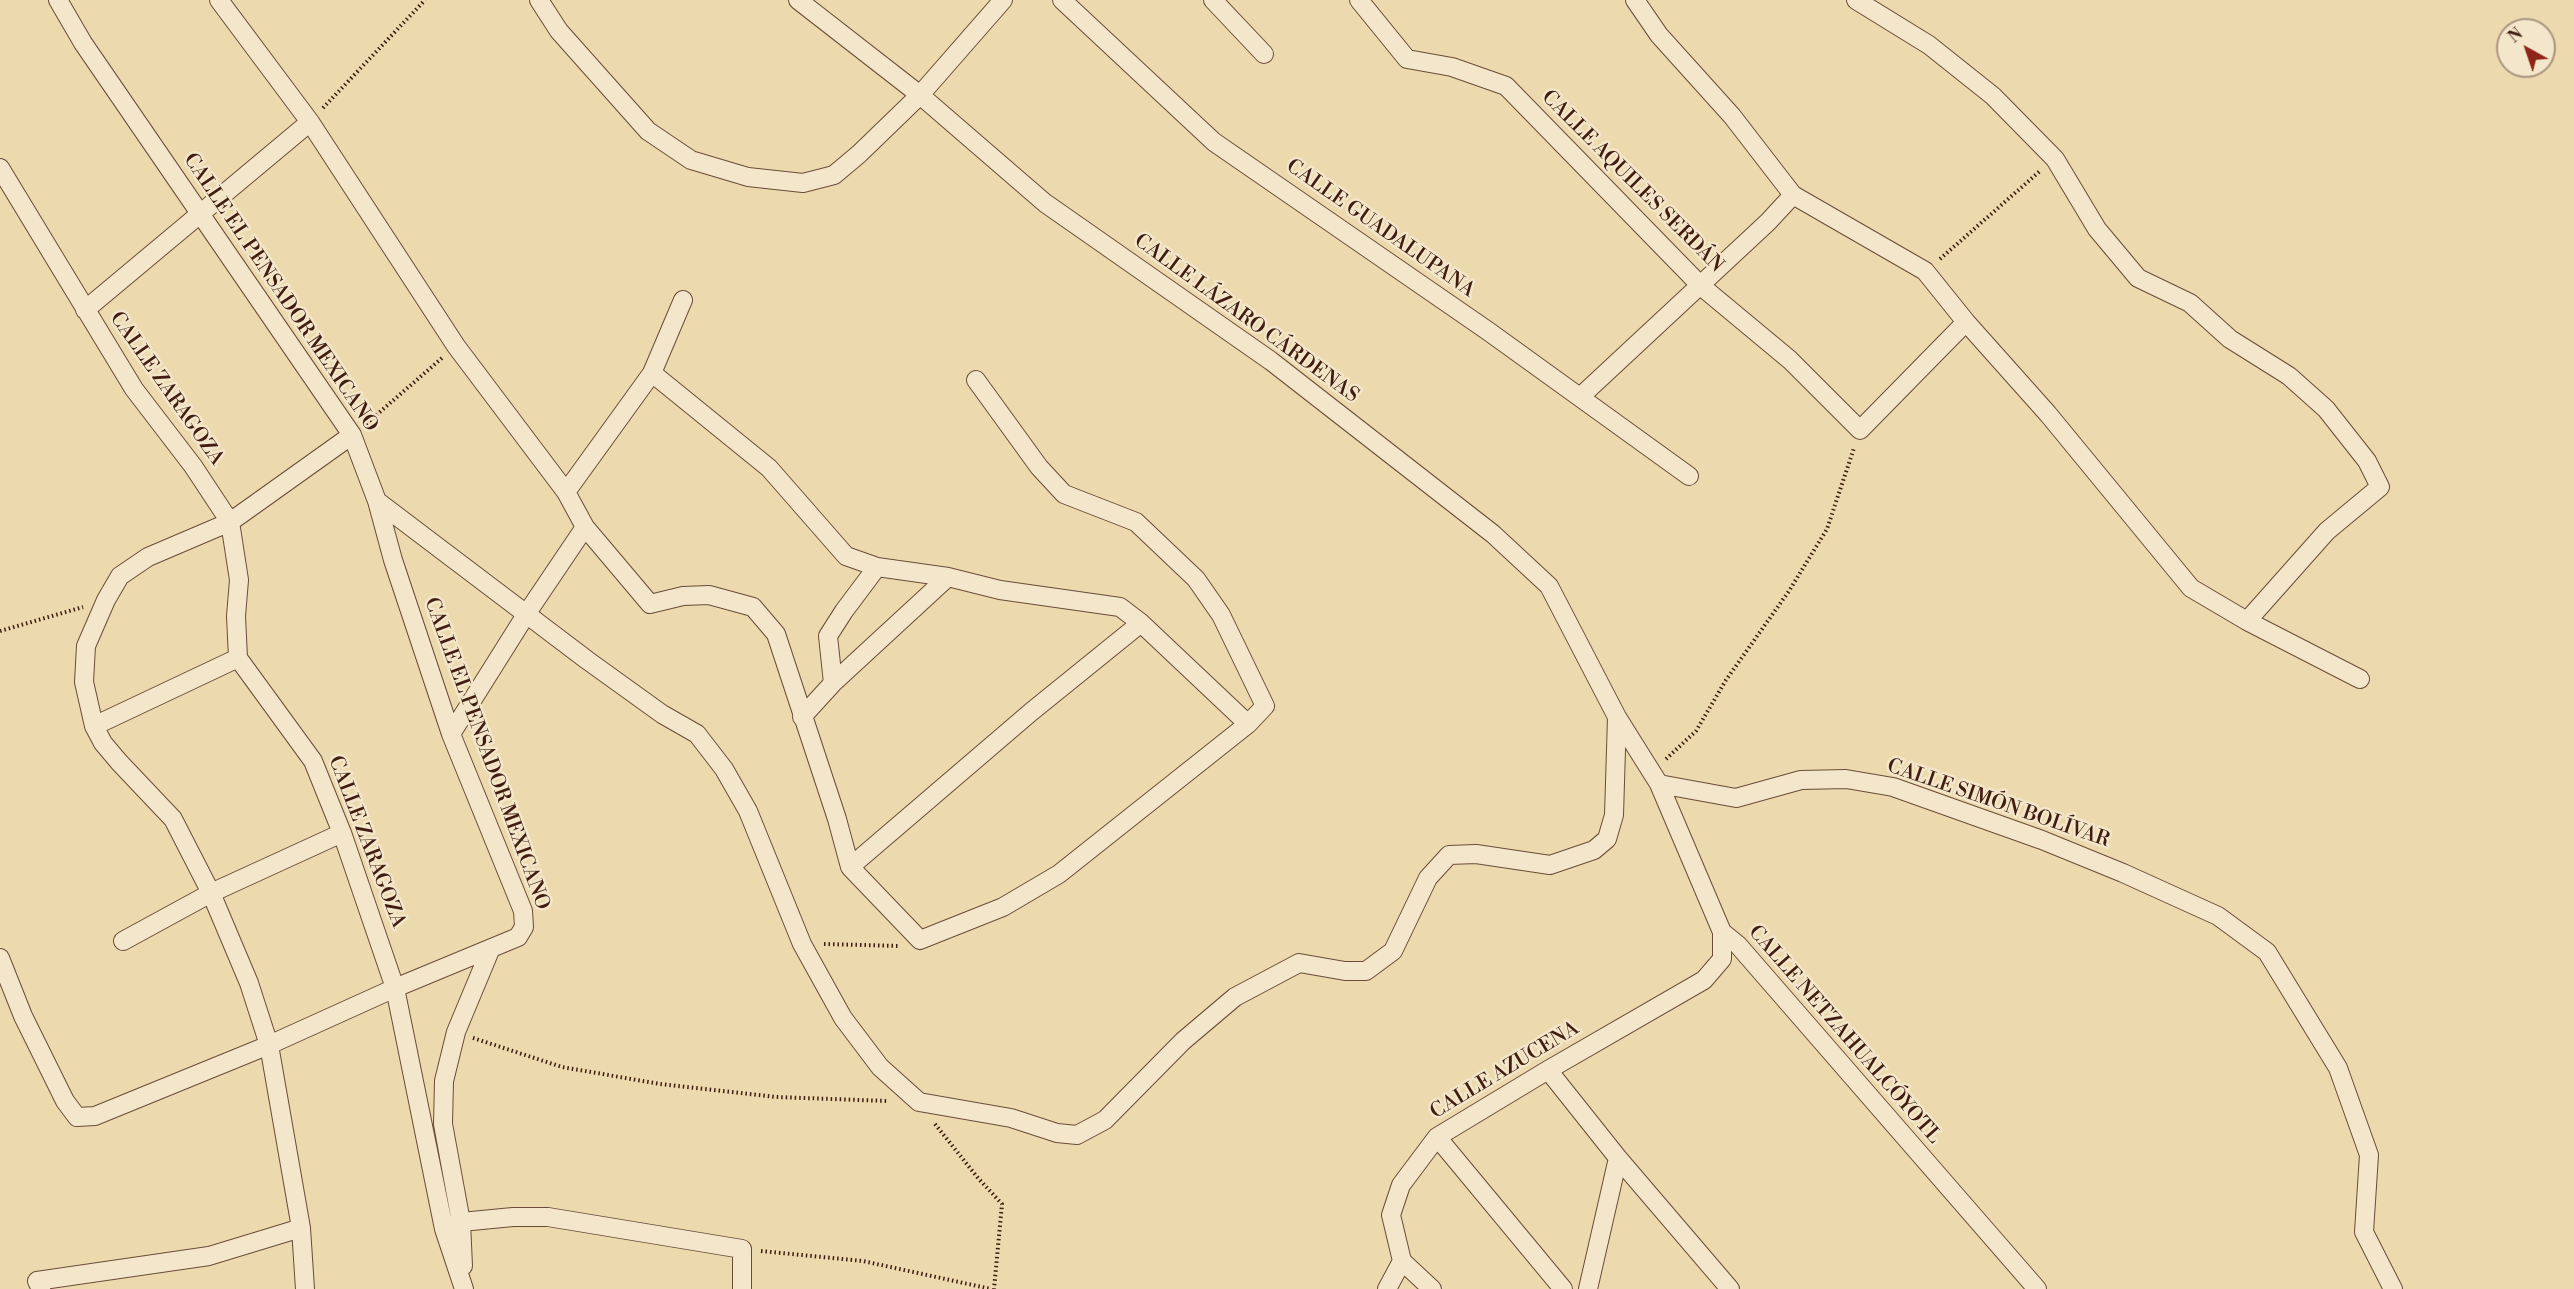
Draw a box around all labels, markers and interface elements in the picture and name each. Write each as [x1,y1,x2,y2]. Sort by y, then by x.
north arrow [2496,18,2556,78]
text: N [2504,24,2527,47]
street label: CALLE AQUILES SERDÁN [1536,86,1728,278]
street label: CALLE EL PENSADOR MEXICANO [178,149,382,437]
street label: CALLE GUADALUPANA [1281,155,1479,303]
street label: CALLE LÁZARO CÁRDENAS [1129,230,1363,408]
street label: CALLE ZARAGOZA [104,308,228,470]
street label: CALLE EL PENSADOR MEXICANO [418,594,554,914]
street label: CALLE ZARAGOZA [322,753,410,931]
street label: CALLE SIMÓN BOLÍVAR [1884,755,2112,853]
street label: CALLE NETZAHUALCÓYOTL [1743,921,1945,1149]
street label: CALLE AZUCENA [1426,1017,1584,1125]

